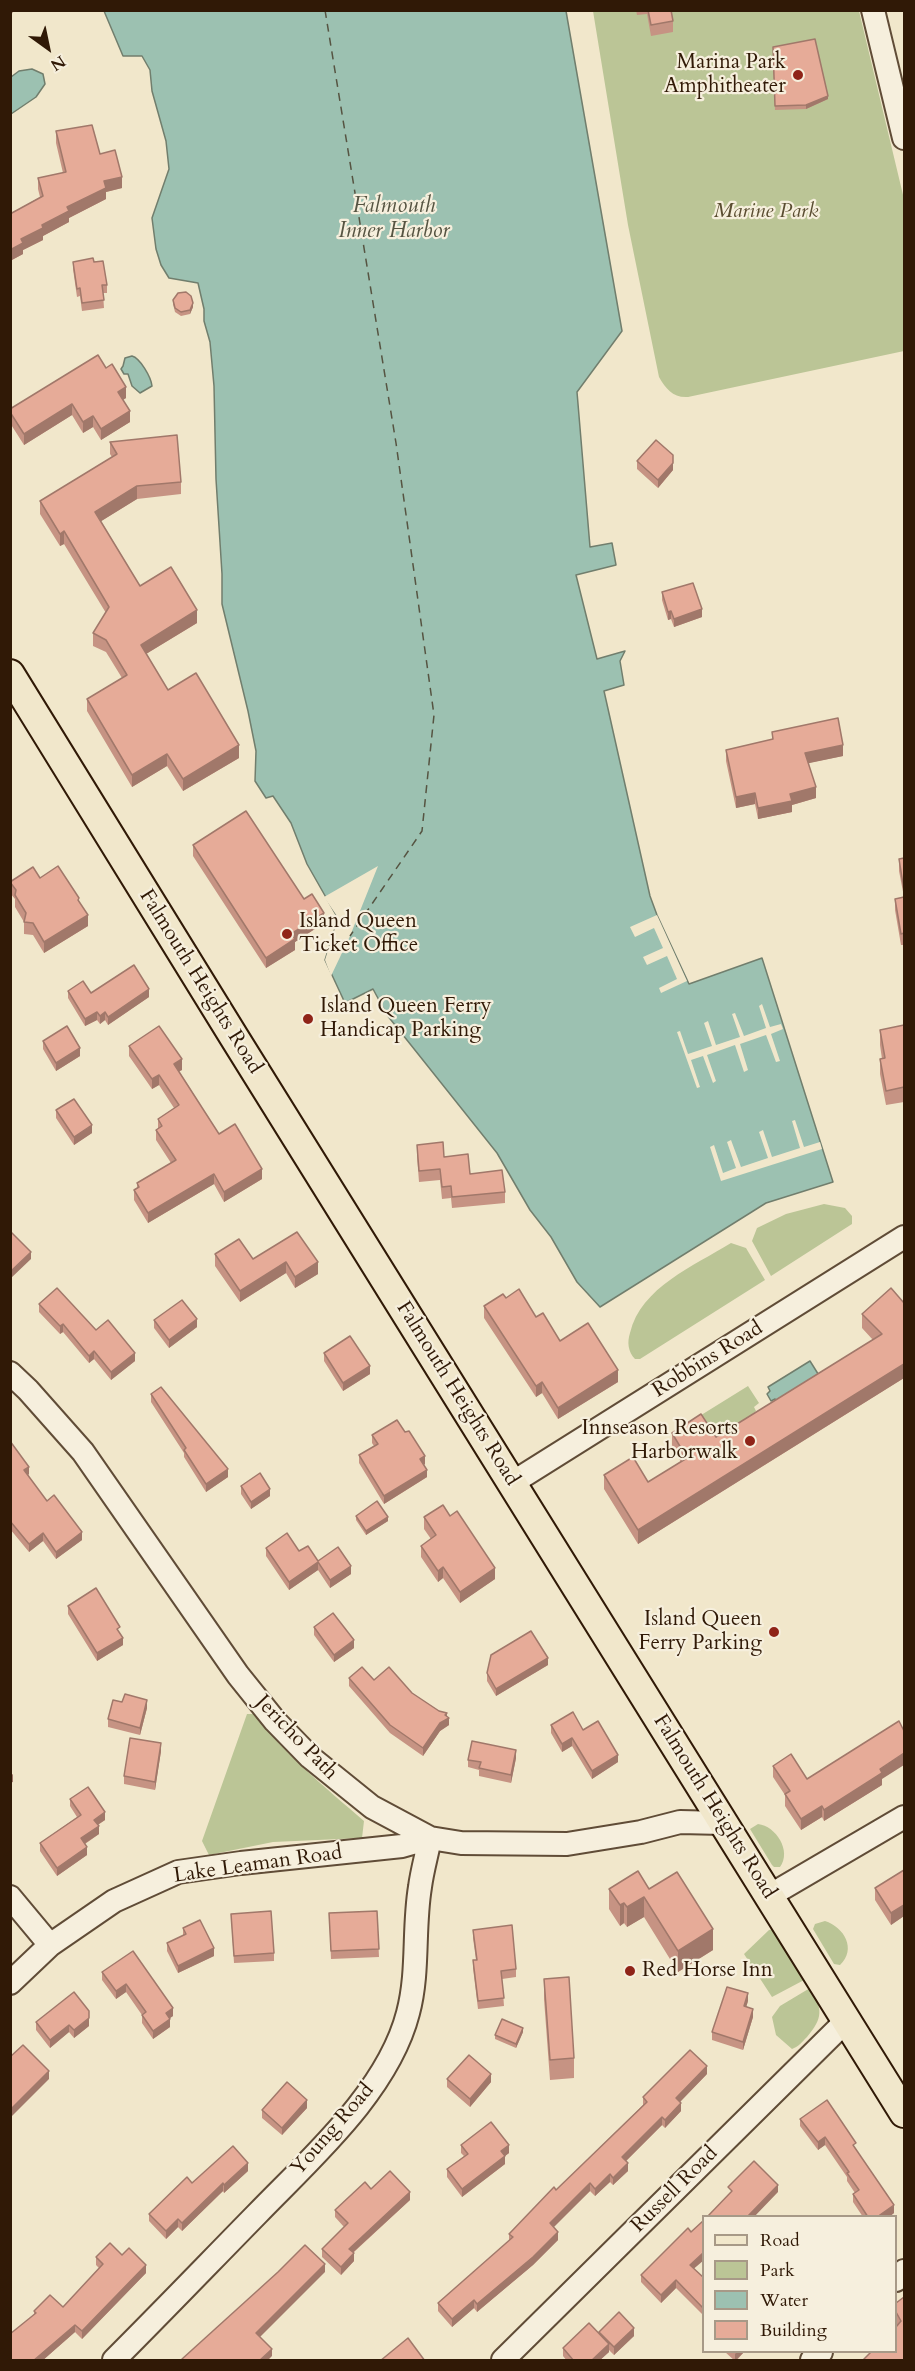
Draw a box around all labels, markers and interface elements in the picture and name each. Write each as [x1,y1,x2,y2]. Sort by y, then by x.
north arrow [18,18,78,78]
text: N [46,50,70,76]
place label: Marina Park Amphitheater [664,50,786,100]
marker: Marina Park Amphitheater [791,68,805,82]
water label: Falmouth Inner Harbor [338,194,450,246]
park label: Marine Park [714,199,818,225]
street label: Falmouth Heights Road [133,885,267,1079]
place label: Island Queen Ticket Office [299,909,418,959]
marker: Island Queen Ticket Office [280,927,294,941]
place label: Island Queen Ferry Handicap Parking [320,994,492,1044]
marker: Island Queen Ferry Handicap Parking [301,1012,315,1026]
street label: Falmouth Heights Road [390,1297,524,1491]
street label: Robbins Road [648,1316,768,1404]
place label: Innseason Resorts Harborwalk [582,1416,738,1466]
marker: Innseason Resorts Harborwalk [743,1434,757,1448]
place label: Island Queen Ferry Parking [638,1607,762,1657]
marker: Island Queen Ferry Parking [767,1625,781,1639]
street label: Jericho Path [249,1690,343,1786]
street label: Falmouth Heights Road [647,1710,781,1904]
street label: Lake Leaman Road [172,1841,344,1889]
place label: Red Horse Inn [642,1958,773,1984]
marker: Red Horse Inn [623,1964,637,1978]
street label: Young Road [286,2079,380,2181]
street label: Russell Road [626,2141,724,2239]
legend [702,2215,897,2353]
text: Road [760,2228,800,2253]
text: Park [760,2258,795,2283]
text: Water [760,2288,808,2313]
text: Building [760,2318,827,2343]

